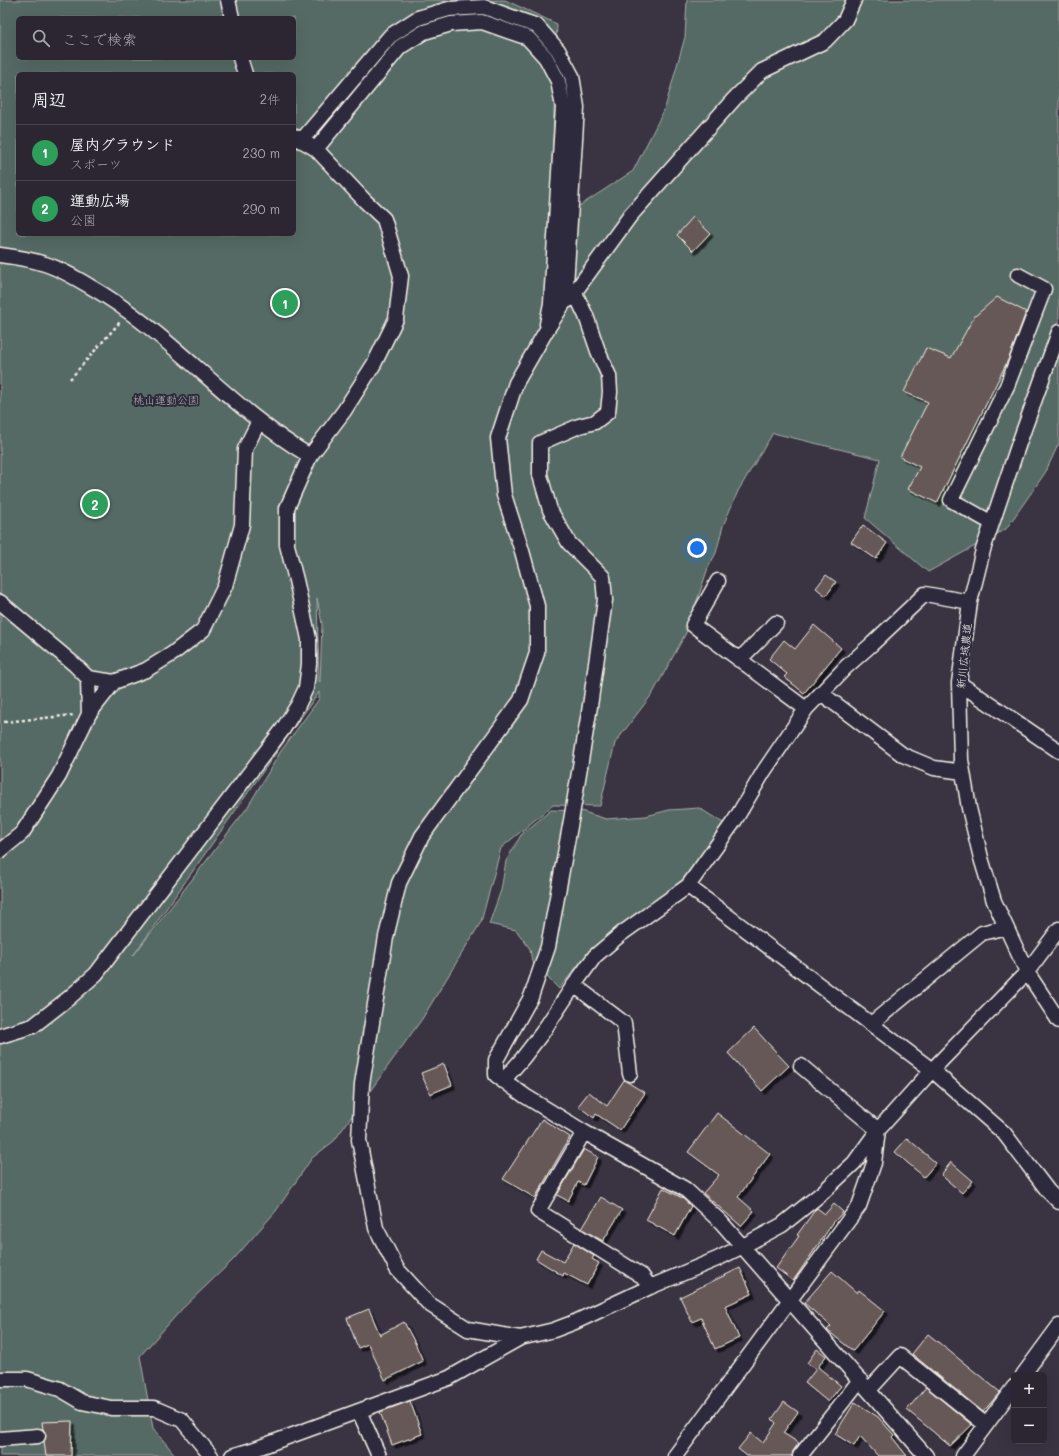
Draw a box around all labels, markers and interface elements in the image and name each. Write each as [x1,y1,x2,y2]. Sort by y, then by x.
search box [16,16,296,60]
icon: search [30,27,52,49]
text: ここで検索 [62,29,137,49]
text: 周辺 [32,88,66,110]
text: 2件 [260,90,280,107]
text: 屋内グラウンド [70,134,175,154]
text: 1 [42,144,48,161]
text: 230 m [243,144,280,161]
text: スポーツ [70,155,122,172]
text: 運動広場 [70,190,130,210]
text: 2 [41,200,49,217]
text: 290 m [243,200,280,217]
text: 公園 [70,211,96,228]
pin: 1 [272,288,298,318]
park label: 桃山運動公園 [133,392,199,407]
pin: 2 [82,489,108,519]
your location [687,538,707,558]
street label: 新川広域農道 [953,622,974,690]
map controls [1011,1372,1047,1444]
button: + [1011,1372,1047,1408]
button: − [1011,1408,1047,1444]

